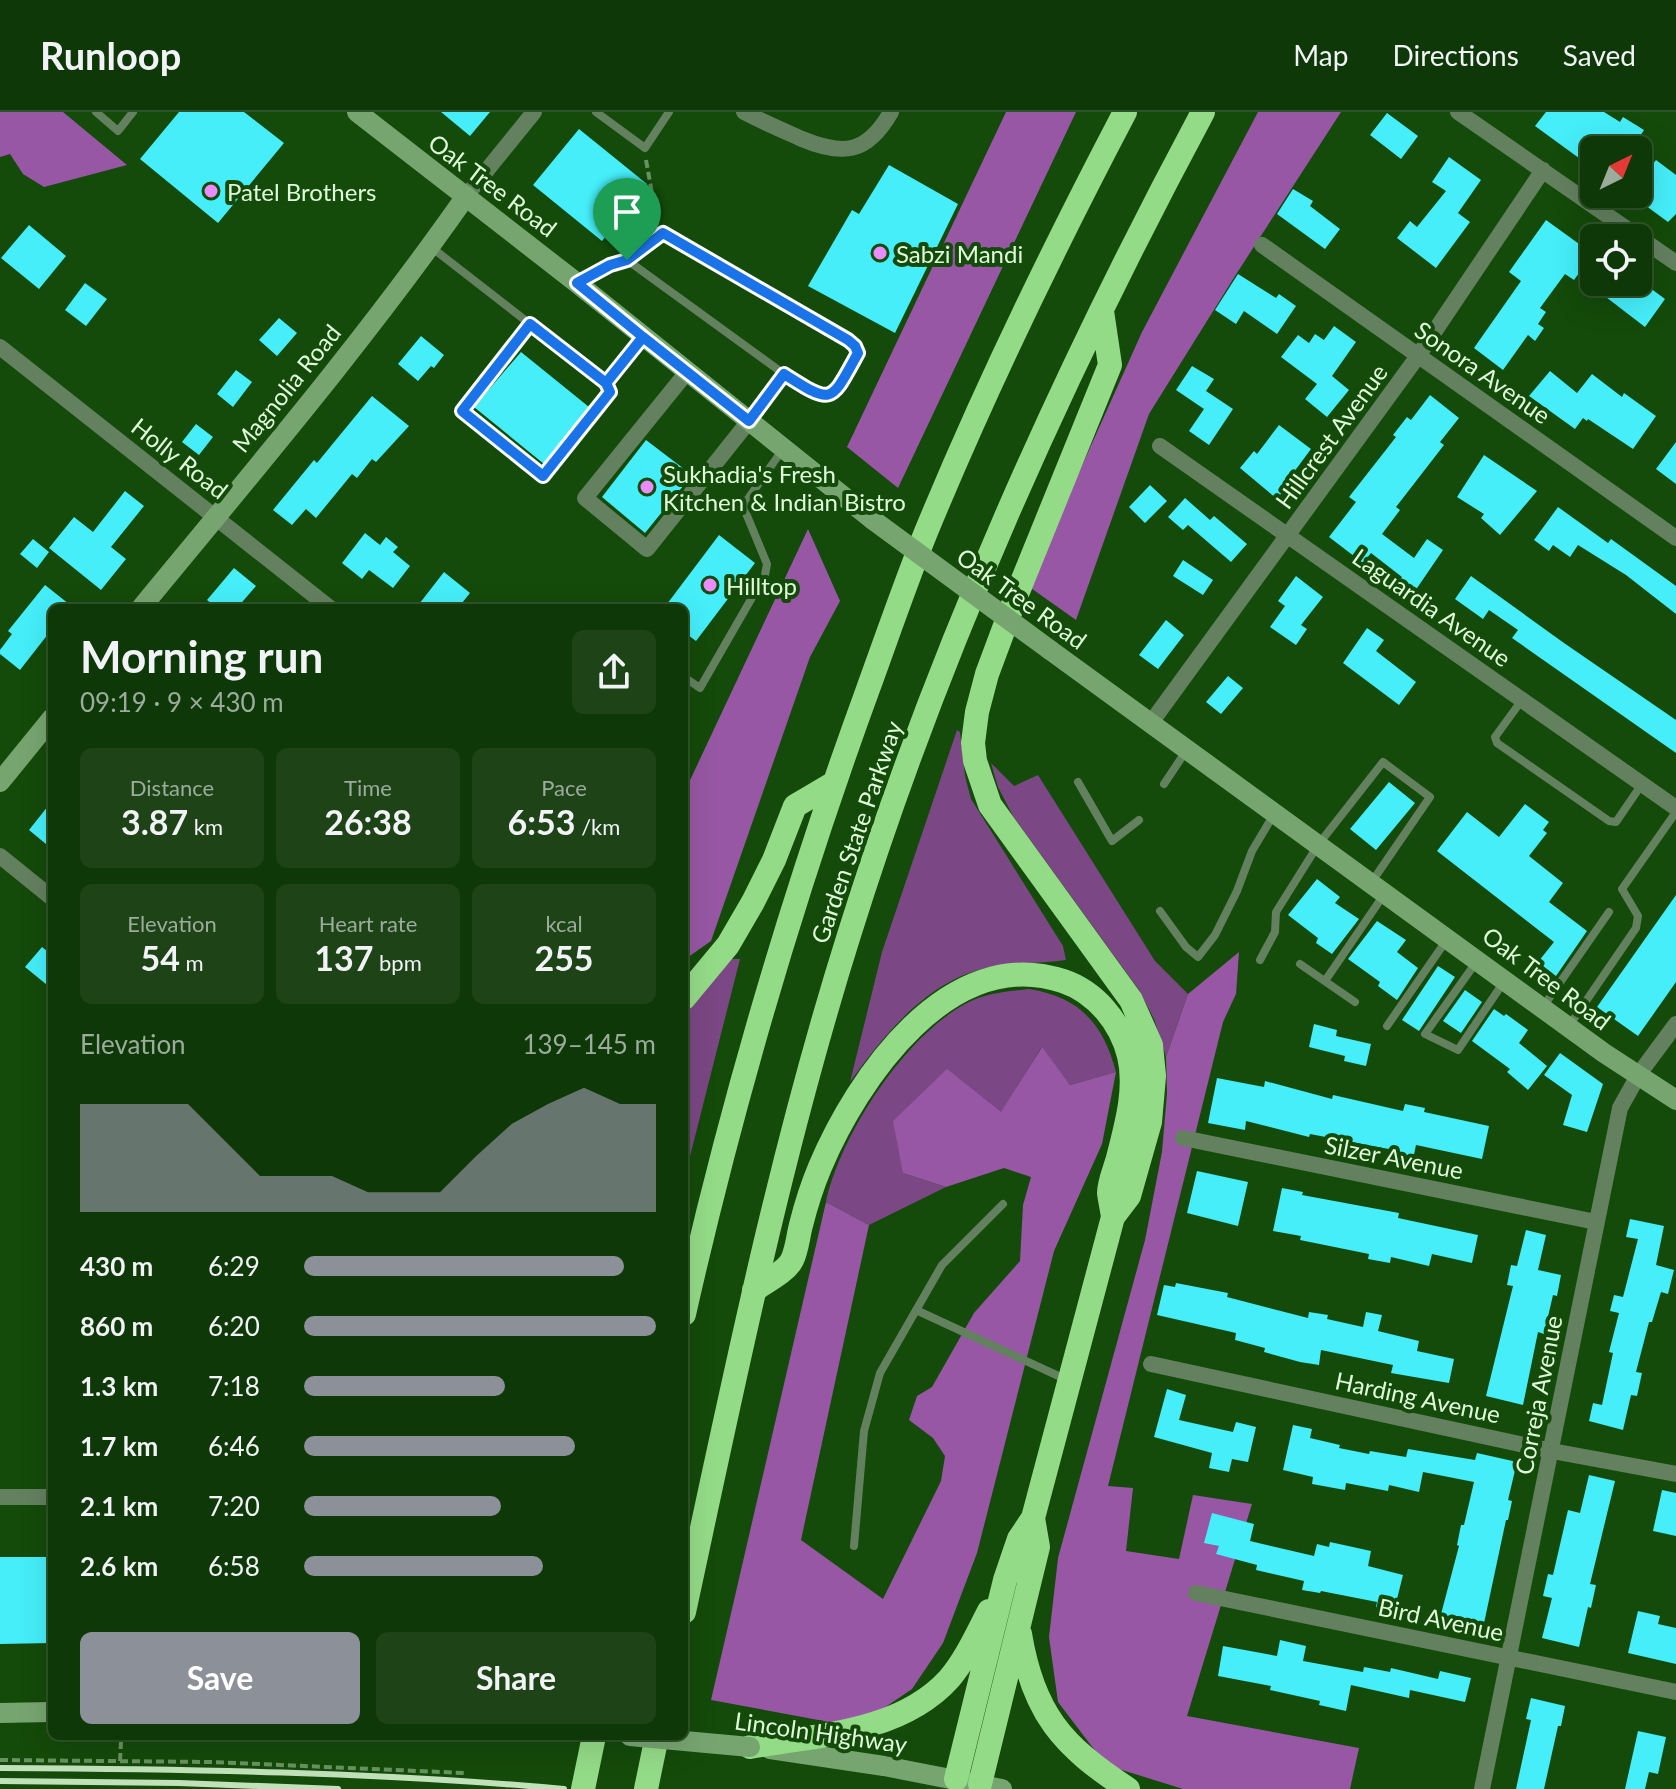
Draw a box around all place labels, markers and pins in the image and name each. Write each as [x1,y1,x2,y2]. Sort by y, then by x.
place label: Patel Brothers [227,177,376,206]
pin [593,178,661,260]
marker: Patel Brothers [202,182,220,200]
place label: Sabzi Mandi [896,239,1023,268]
marker: Sabzi Mandi [871,244,889,262]
place label: Sukhadia's Fresh Kitchen & Indian Bistro [663,459,906,516]
marker: Sukhadia's Fresh Kitchen & Indian Bistro [638,478,656,496]
place label: Hilltop [726,571,797,600]
marker: Hilltop [701,576,719,594]

